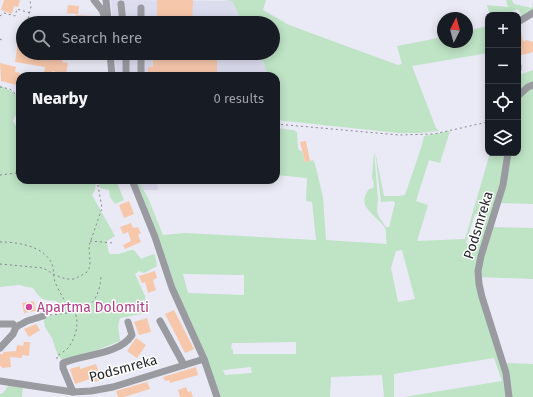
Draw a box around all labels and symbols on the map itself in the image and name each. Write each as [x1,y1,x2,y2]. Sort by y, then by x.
north arrow [437,12,473,48]
street label: Podsmreka [460,189,497,261]
place label: Apartma Dolomiti [37,299,149,316]
marker: Apartma Dolomiti [24,302,34,312]
street label: Podsmreka [87,351,159,386]

